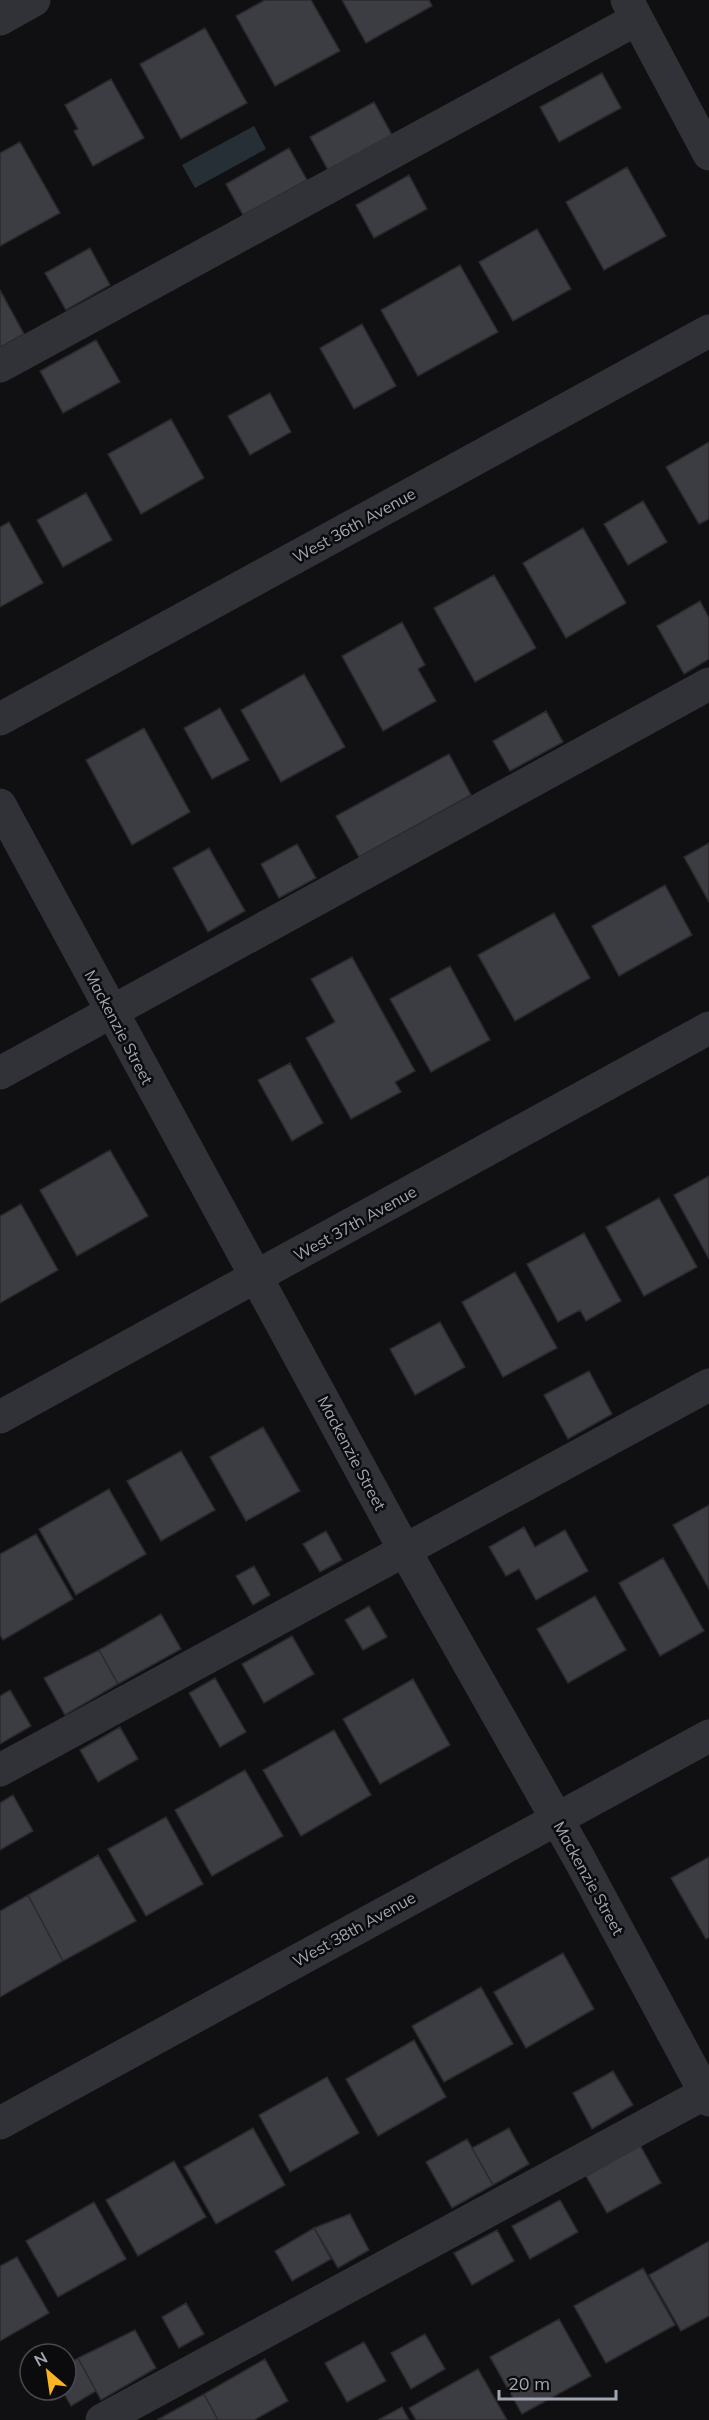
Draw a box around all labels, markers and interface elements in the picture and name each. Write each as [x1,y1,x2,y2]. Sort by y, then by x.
street label: West 36th Avenue [289,483,419,567]
street label: Mackenzie Street [80,966,158,1088]
street label: West 37th Avenue [290,1181,420,1265]
street label: Mackenzie Street [313,1392,391,1514]
street label: Mackenzie Street [550,1818,629,1939]
street label: West 38th Avenue [289,1887,419,1971]
north arrow [18,2342,78,2402]
text: N [31,2347,51,2371]
scale bar [499,2363,616,2401]
text: 20 m [508,2372,550,2395]

